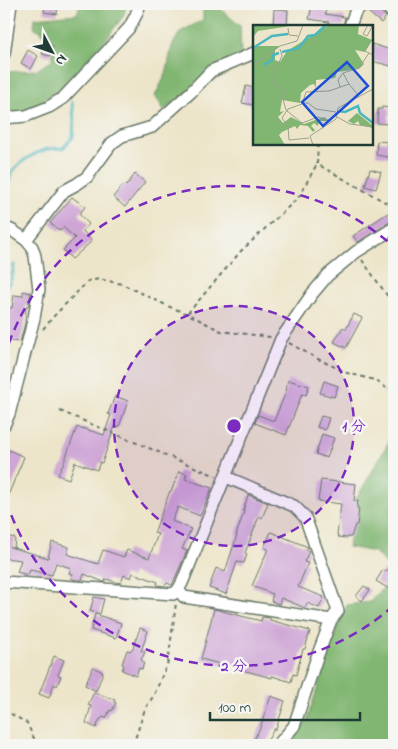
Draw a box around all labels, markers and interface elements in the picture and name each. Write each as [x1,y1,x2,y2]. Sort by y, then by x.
inset map [253,25,373,145]
north arrow [28,28,78,78]
text: N [50,49,72,70]
text: 1 分 [342,416,366,438]
centre of rings [225,417,243,435]
text: 2 分 [220,656,247,678]
scale bar [210,689,360,721]
text: 100 m [218,697,251,719]

